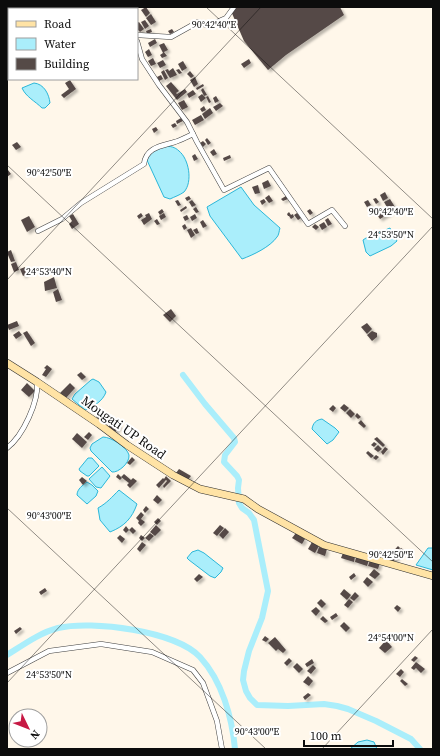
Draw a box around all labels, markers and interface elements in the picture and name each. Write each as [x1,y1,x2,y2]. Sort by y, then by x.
legend [8,8,138,80]
text: Road [44,16,71,32]
text: 90°42'40"E [192,18,236,31]
text: Water [44,36,76,52]
text: Building [44,56,89,72]
text: 90°42'50"E [27,166,71,179]
text: 90°42'40"E [369,205,413,218]
text: 24°53'50"N [368,228,414,241]
text: 24°53'40"N [26,265,72,278]
street label: Mougati UP Road [78,392,170,463]
text: 90°43'00"E [27,509,71,522]
text: 90°42'50"E [369,548,413,561]
text: 24°54'00"N [368,631,414,644]
text: 24°53'50"N [26,668,72,681]
north arrow [8,708,48,748]
scale bar [304,722,393,748]
text: 90°43'00"E [235,725,279,738]
text: N [27,726,43,743]
text: 100 m [310,728,342,744]

